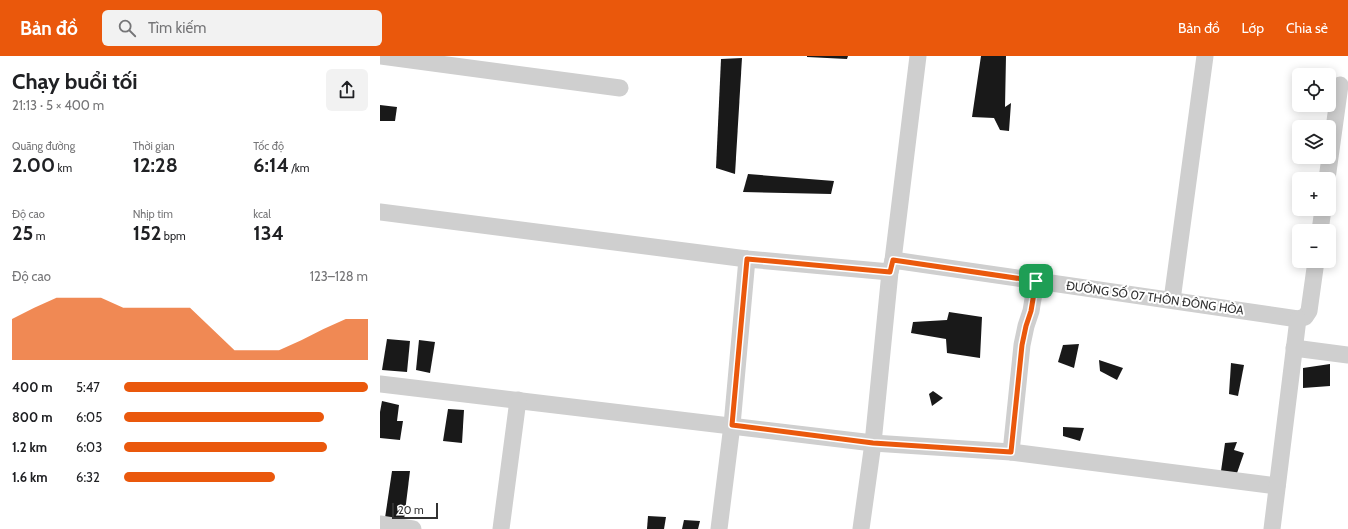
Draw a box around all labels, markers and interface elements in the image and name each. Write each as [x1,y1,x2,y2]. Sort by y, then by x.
search box [102,10,382,46]
text: Bản đồ [20,17,78,40]
icon: search [116,17,138,39]
text: Tìm kiếm [148,19,206,37]
text: Bản đồ [1178,19,1220,37]
text: Lớp [1242,19,1264,37]
text: Chia sẻ [1286,19,1328,37]
text: Chạy buổi tối [12,68,138,95]
map controls [1292,68,1336,268]
button: locate [1292,68,1336,112]
button: share [326,69,368,111]
text: 21:13 · 5 × 400 m [12,97,104,113]
button: layers [1292,120,1336,164]
text: Quãng đường [12,139,75,153]
text: Thời gian [133,139,175,153]
text: Tốc độ [253,139,284,153]
text: 2.00 [12,153,55,177]
text: 12:28 [133,153,178,177]
text: 6:14 [253,153,289,177]
text: km [55,161,72,175]
text: /km [289,161,309,175]
button: + [1292,172,1336,216]
text: Độ cao [12,207,45,221]
text: Nhịp tim [133,207,173,221]
text: kcal [253,207,271,221]
text: 25 [12,221,33,245]
text: 152 [133,221,161,245]
text: 134 [253,221,284,245]
button: − [1292,224,1336,268]
text: m [33,229,45,243]
text: bpm [161,229,186,243]
pin [1019,264,1053,298]
text: Độ cao [12,268,51,284]
text: 123–128 m [310,268,368,284]
icon: arrive [1025,270,1047,292]
street label: ĐƯỜNG SỐ 07 THÔN ĐÔNG HÒA [1065,277,1246,317]
text: 400 m [12,379,53,395]
text: 5:47 [76,379,100,395]
text: 800 m [12,409,52,425]
text: 6:05 [76,409,102,425]
text: 1.2 km [12,439,47,455]
text: 6:03 [76,439,102,455]
text: 1.6 km [12,469,48,485]
text: 6:32 [76,469,100,485]
scale bar [392,501,438,520]
text: 20 m [398,503,424,517]

